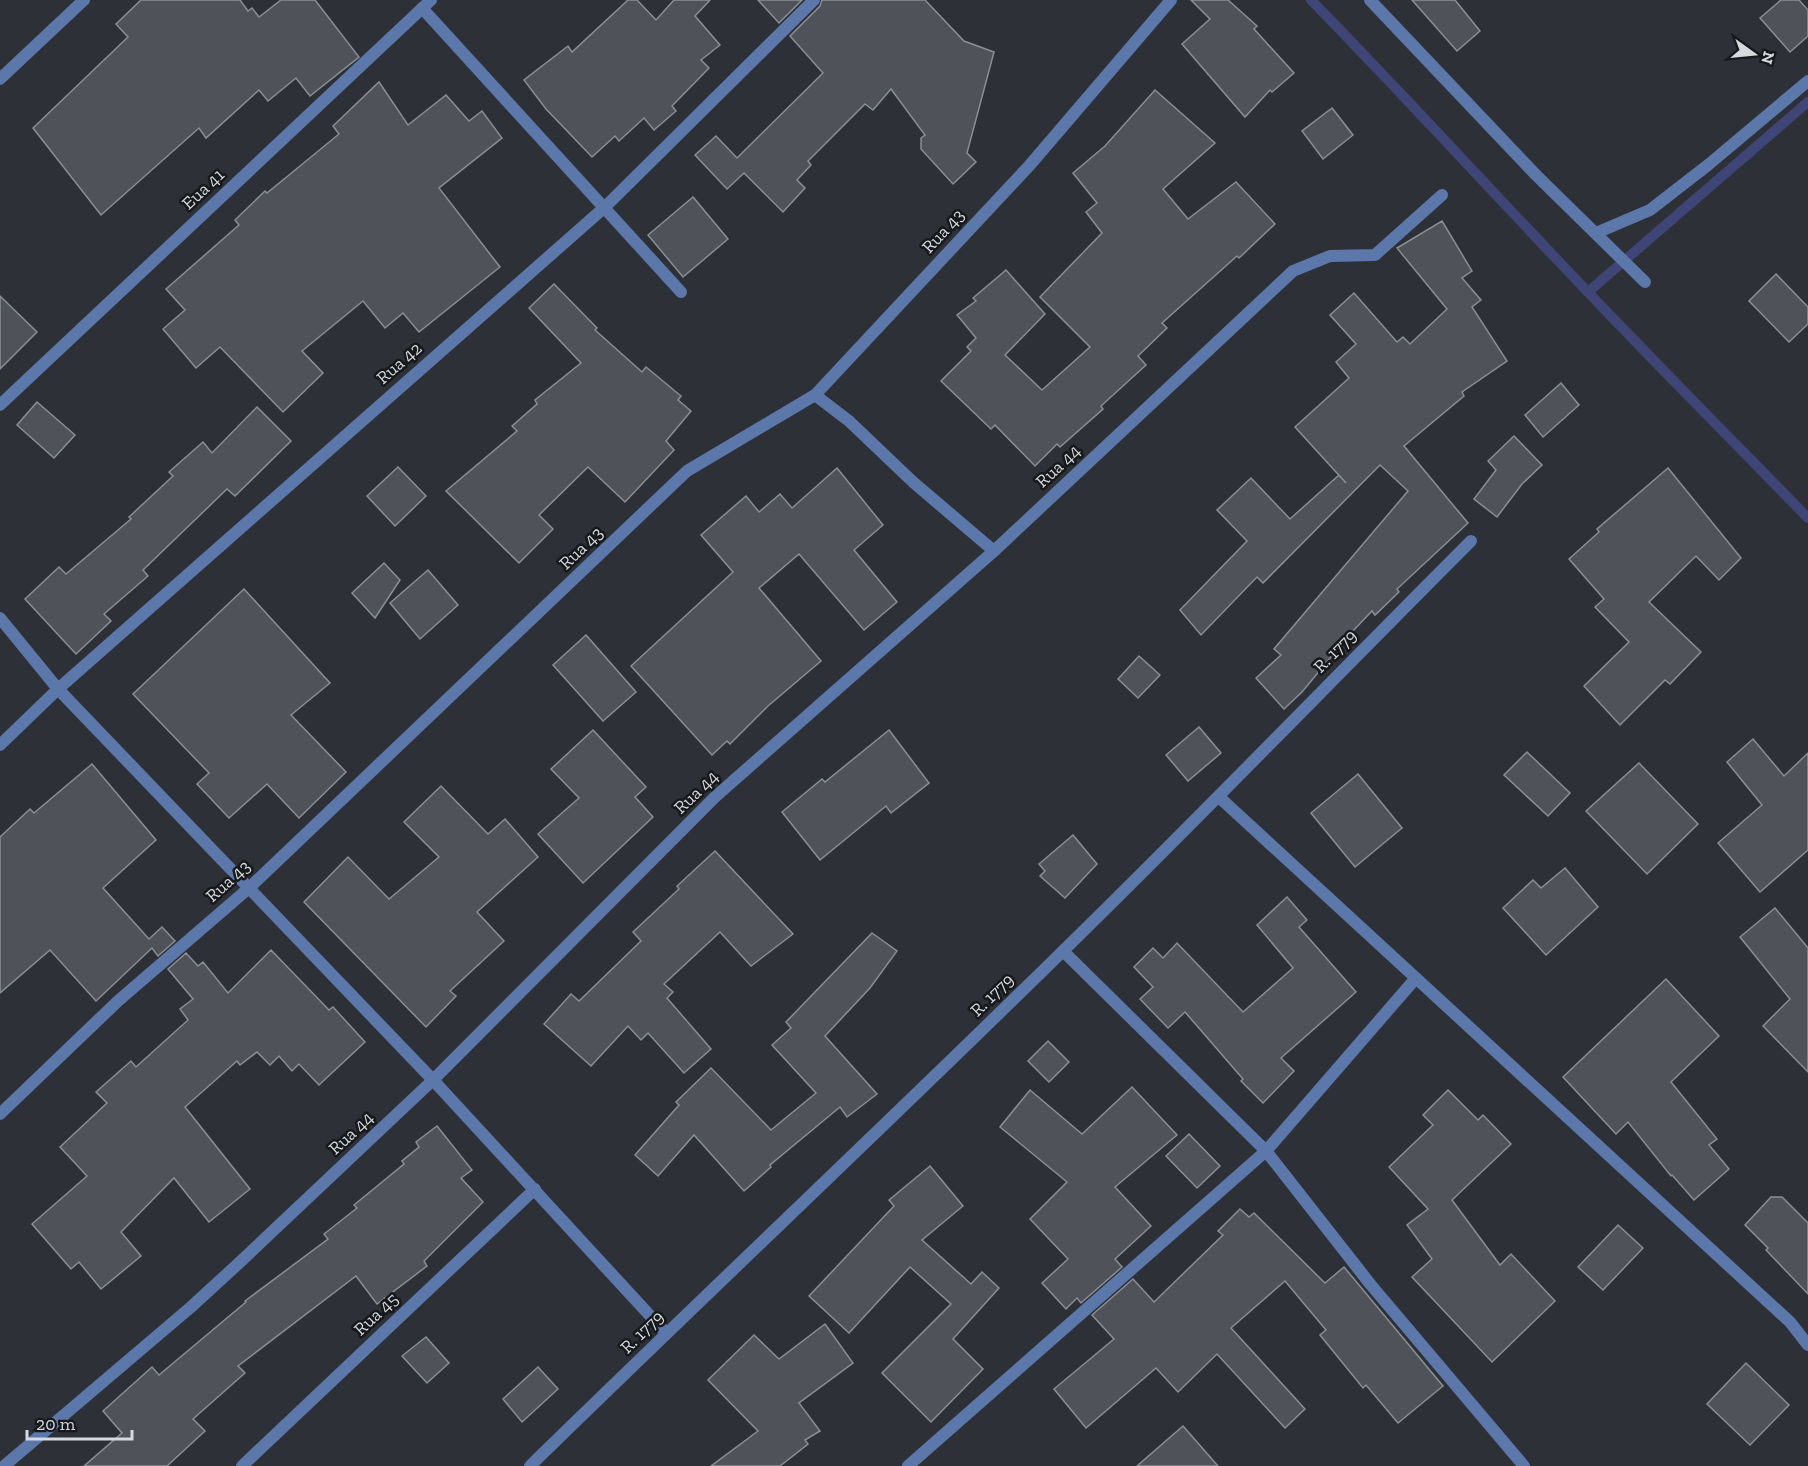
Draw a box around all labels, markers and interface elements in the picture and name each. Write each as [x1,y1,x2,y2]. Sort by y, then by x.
north arrow [1724,24,1784,84]
text: N [1757,49,1779,66]
street label: Eua 41 [177,164,229,214]
street label: Rua 43 [917,204,969,258]
street label: Rua 42 [372,337,426,389]
street label: Rua 44 [1031,440,1085,492]
street label: Rua 43 [554,522,608,574]
street label: R. 1779 [1309,625,1361,677]
street label: Rua 44 [669,765,723,818]
street label: Rua 43 [201,855,255,907]
street label: R. 1779 [966,969,1018,1021]
street label: Rua 44 [324,1107,378,1159]
street label: Rua 45 [349,1288,403,1340]
street label: R. 1779 [616,1306,668,1358]
scale bar [27,1403,132,1441]
text: 20 m [36,1413,76,1435]

